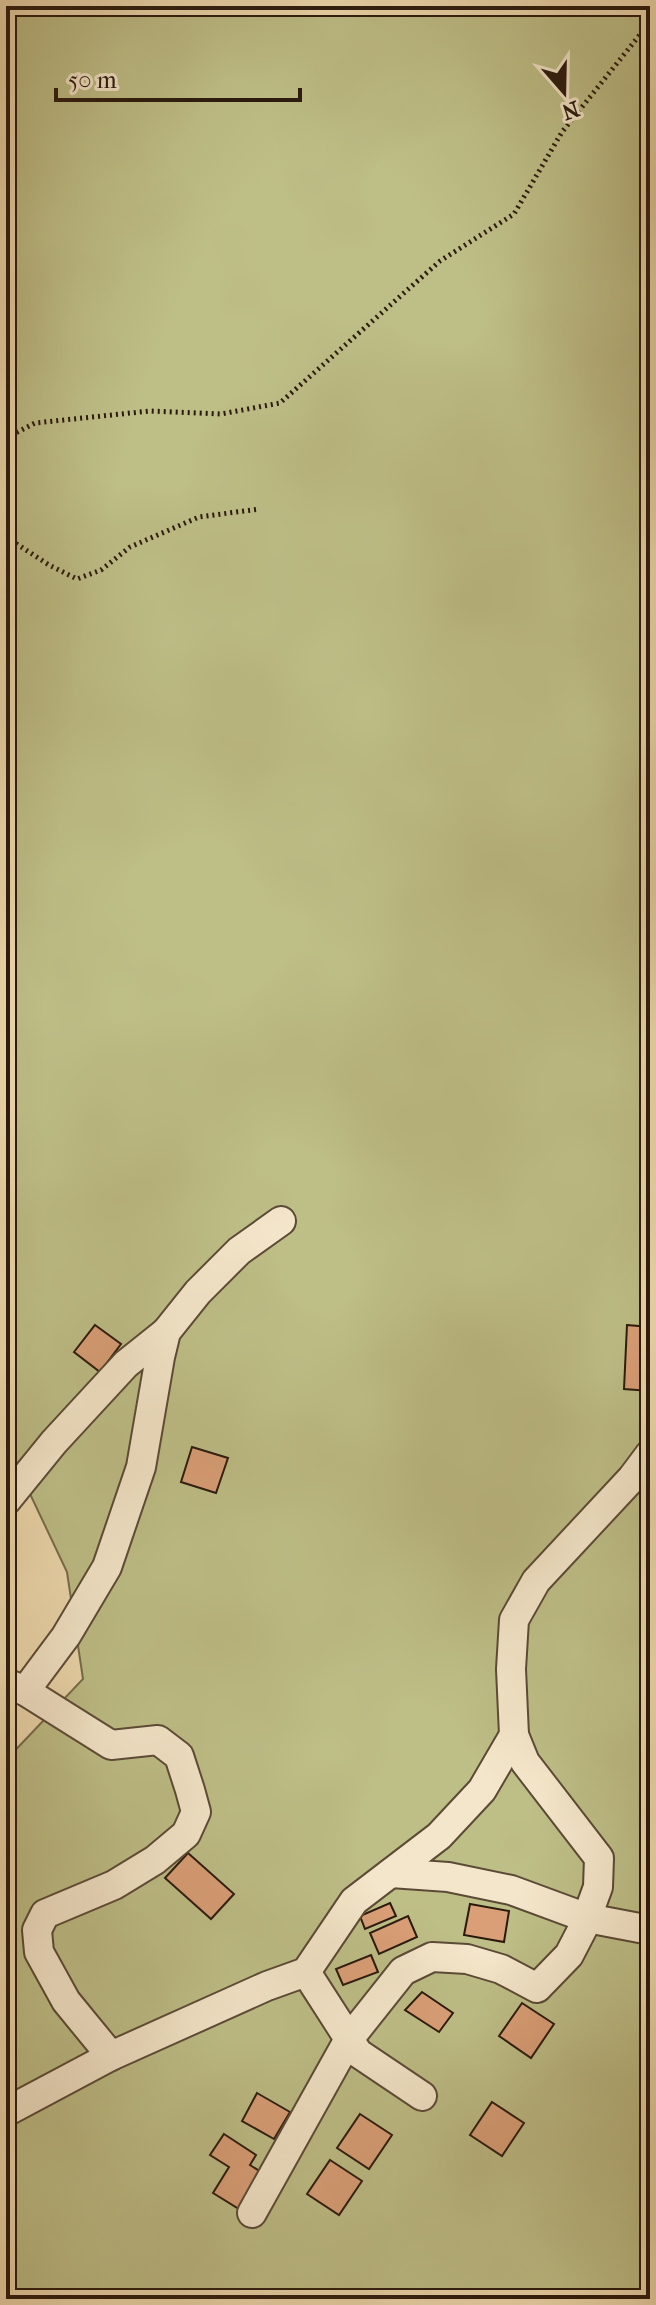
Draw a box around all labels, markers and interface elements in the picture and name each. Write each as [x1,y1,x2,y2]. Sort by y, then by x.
scale bar [56,52,300,102]
north arrow [524,52,604,132]
text: 50 m [68,66,117,94]
text: N [558,95,583,125]

